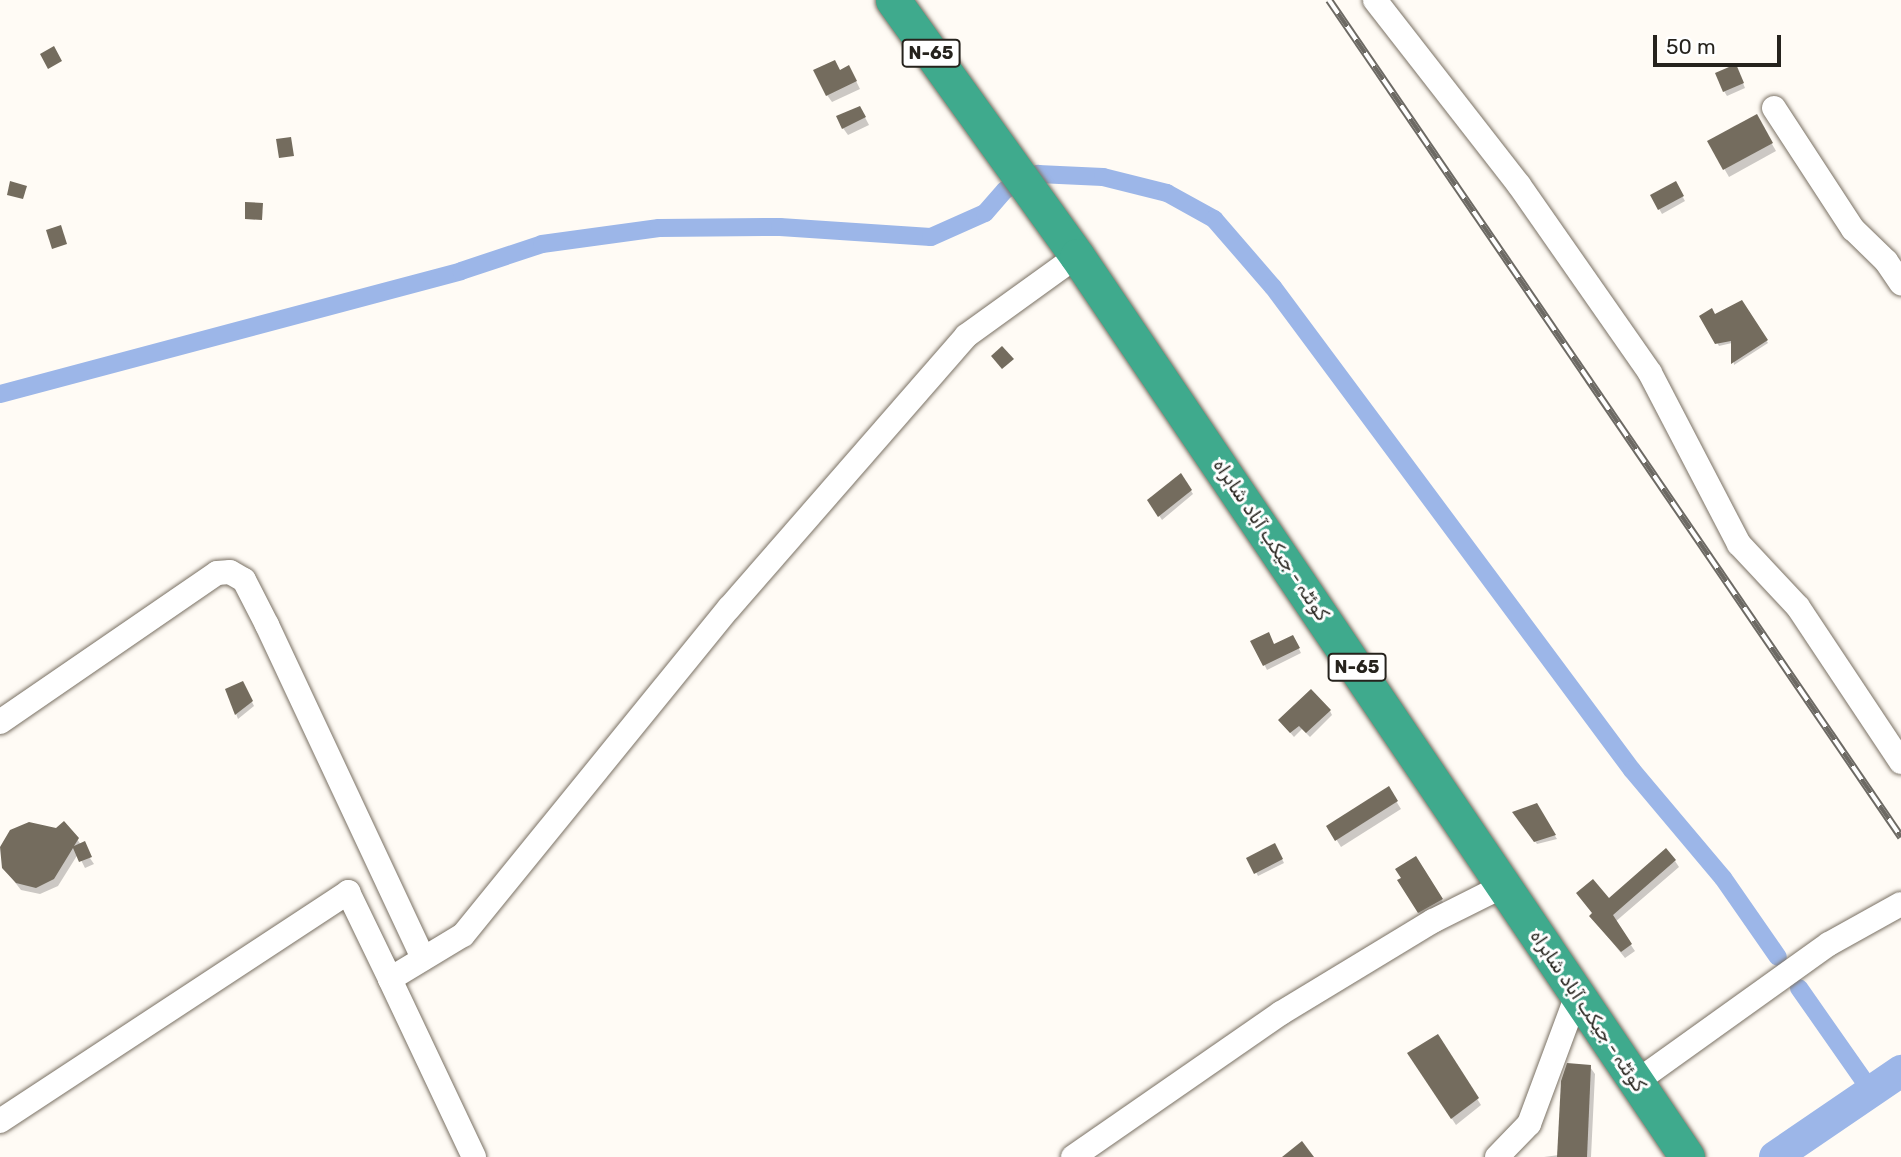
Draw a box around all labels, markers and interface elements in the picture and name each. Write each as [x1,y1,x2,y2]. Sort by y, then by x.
scale bar [1656,21,1784,65]
text: 50 m [1666,34,1716,59]
road number: N-65 [901,38,961,68]
street label: کوئٹہ - جیکب آباد شاہراہ [1209,455,1333,625]
road number: N-65 [1327,652,1387,682]
street label: کوئٹہ - جیکب آباد شاہراہ [1526,926,1650,1096]

